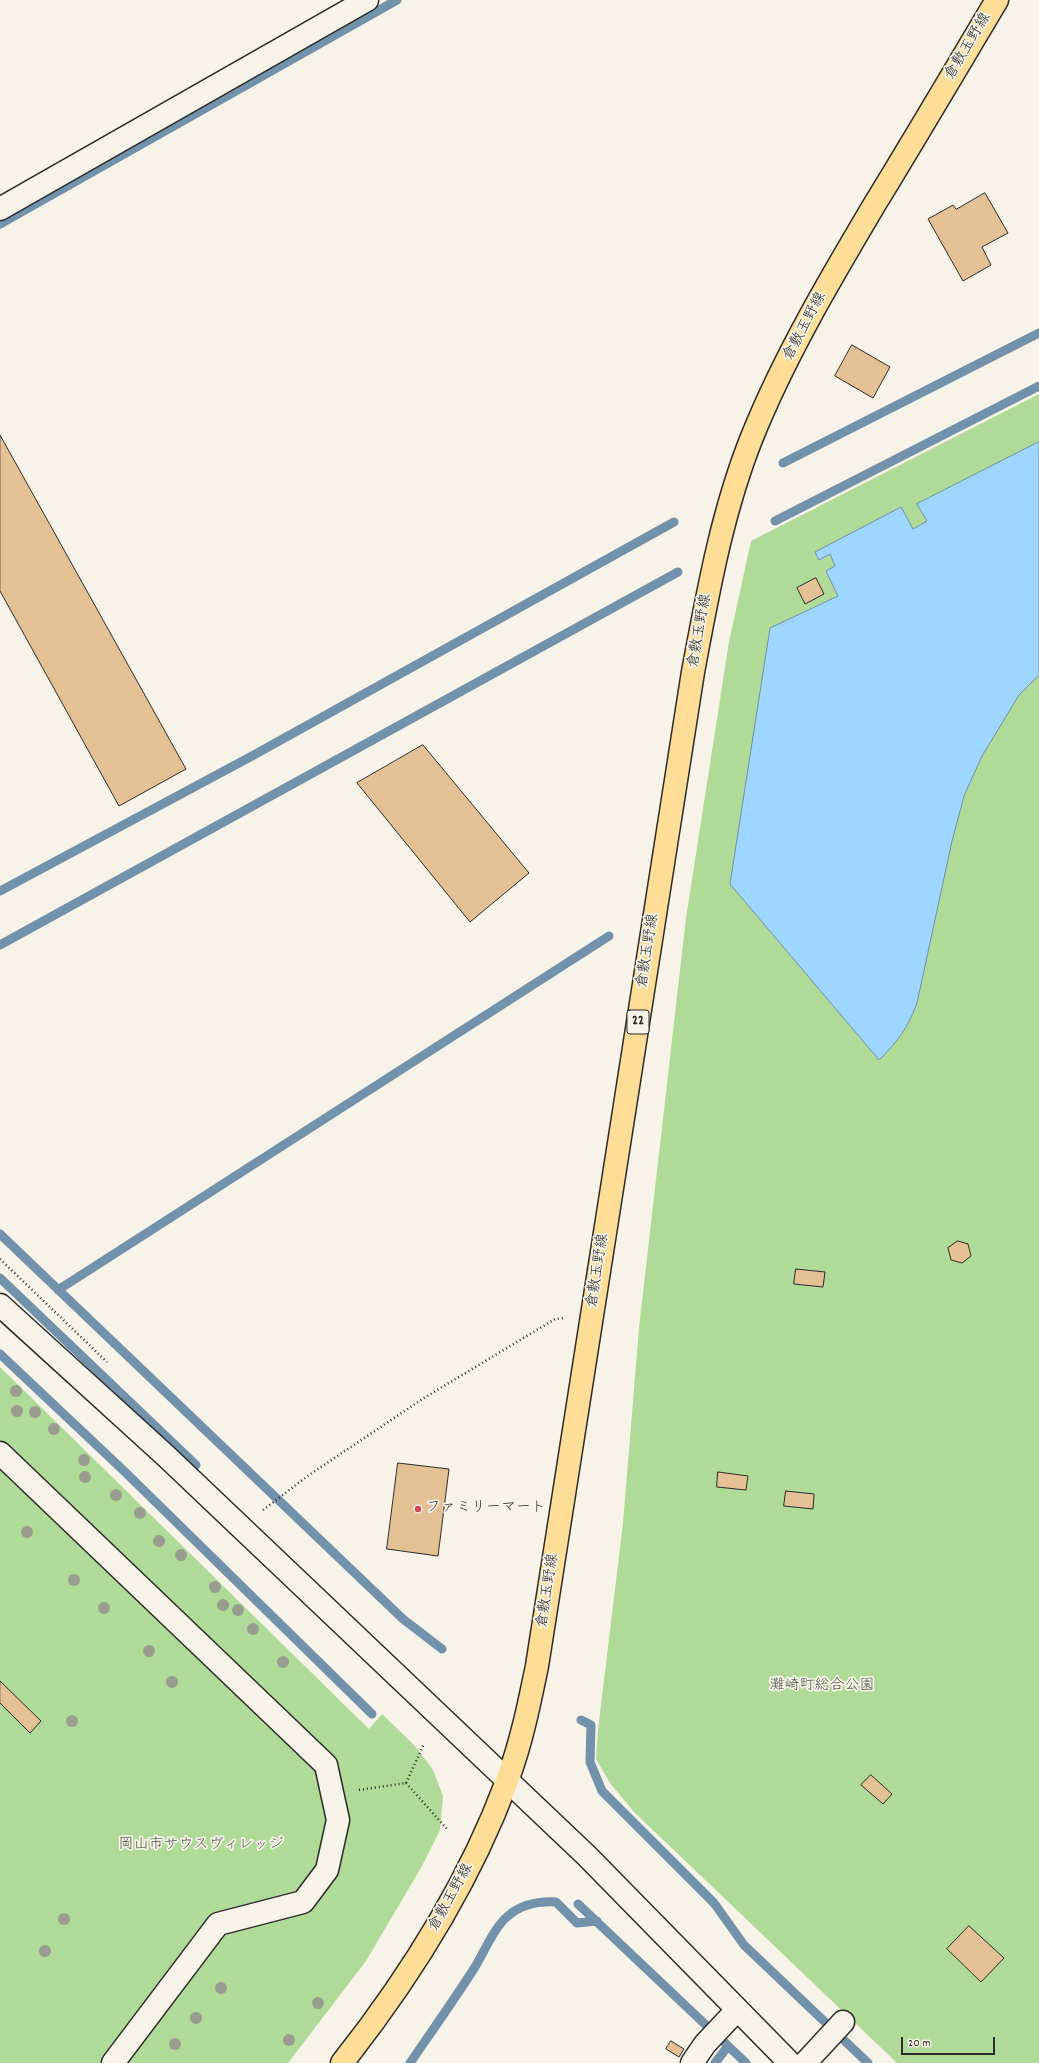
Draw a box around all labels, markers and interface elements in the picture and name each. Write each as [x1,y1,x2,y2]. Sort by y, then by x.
street label: 倉敷玉野線 [942,10,996,84]
street label: 倉敷玉野線 [780,290,832,364]
street label: 倉敷玉野線 [686,593,716,669]
street label: 倉敷玉野線 [634,913,664,989]
road number: 22 [627,1010,649,1034]
street label: 倉敷玉野線 [584,1233,614,1309]
place label: ファミリーマート [426,1500,546,1518]
marker: ファミリーマート [413,1504,423,1514]
street label: 倉敷玉野線 [534,1553,564,1629]
park label: 灘崎町総合公園 [770,1678,874,1696]
park label: 岡山市サウスヴィレッジ [119,1837,283,1855]
street label: 倉敷玉野線 [426,1861,478,1935]
scale bar [903,2029,997,2055]
text: 20 m [908,2035,931,2052]

